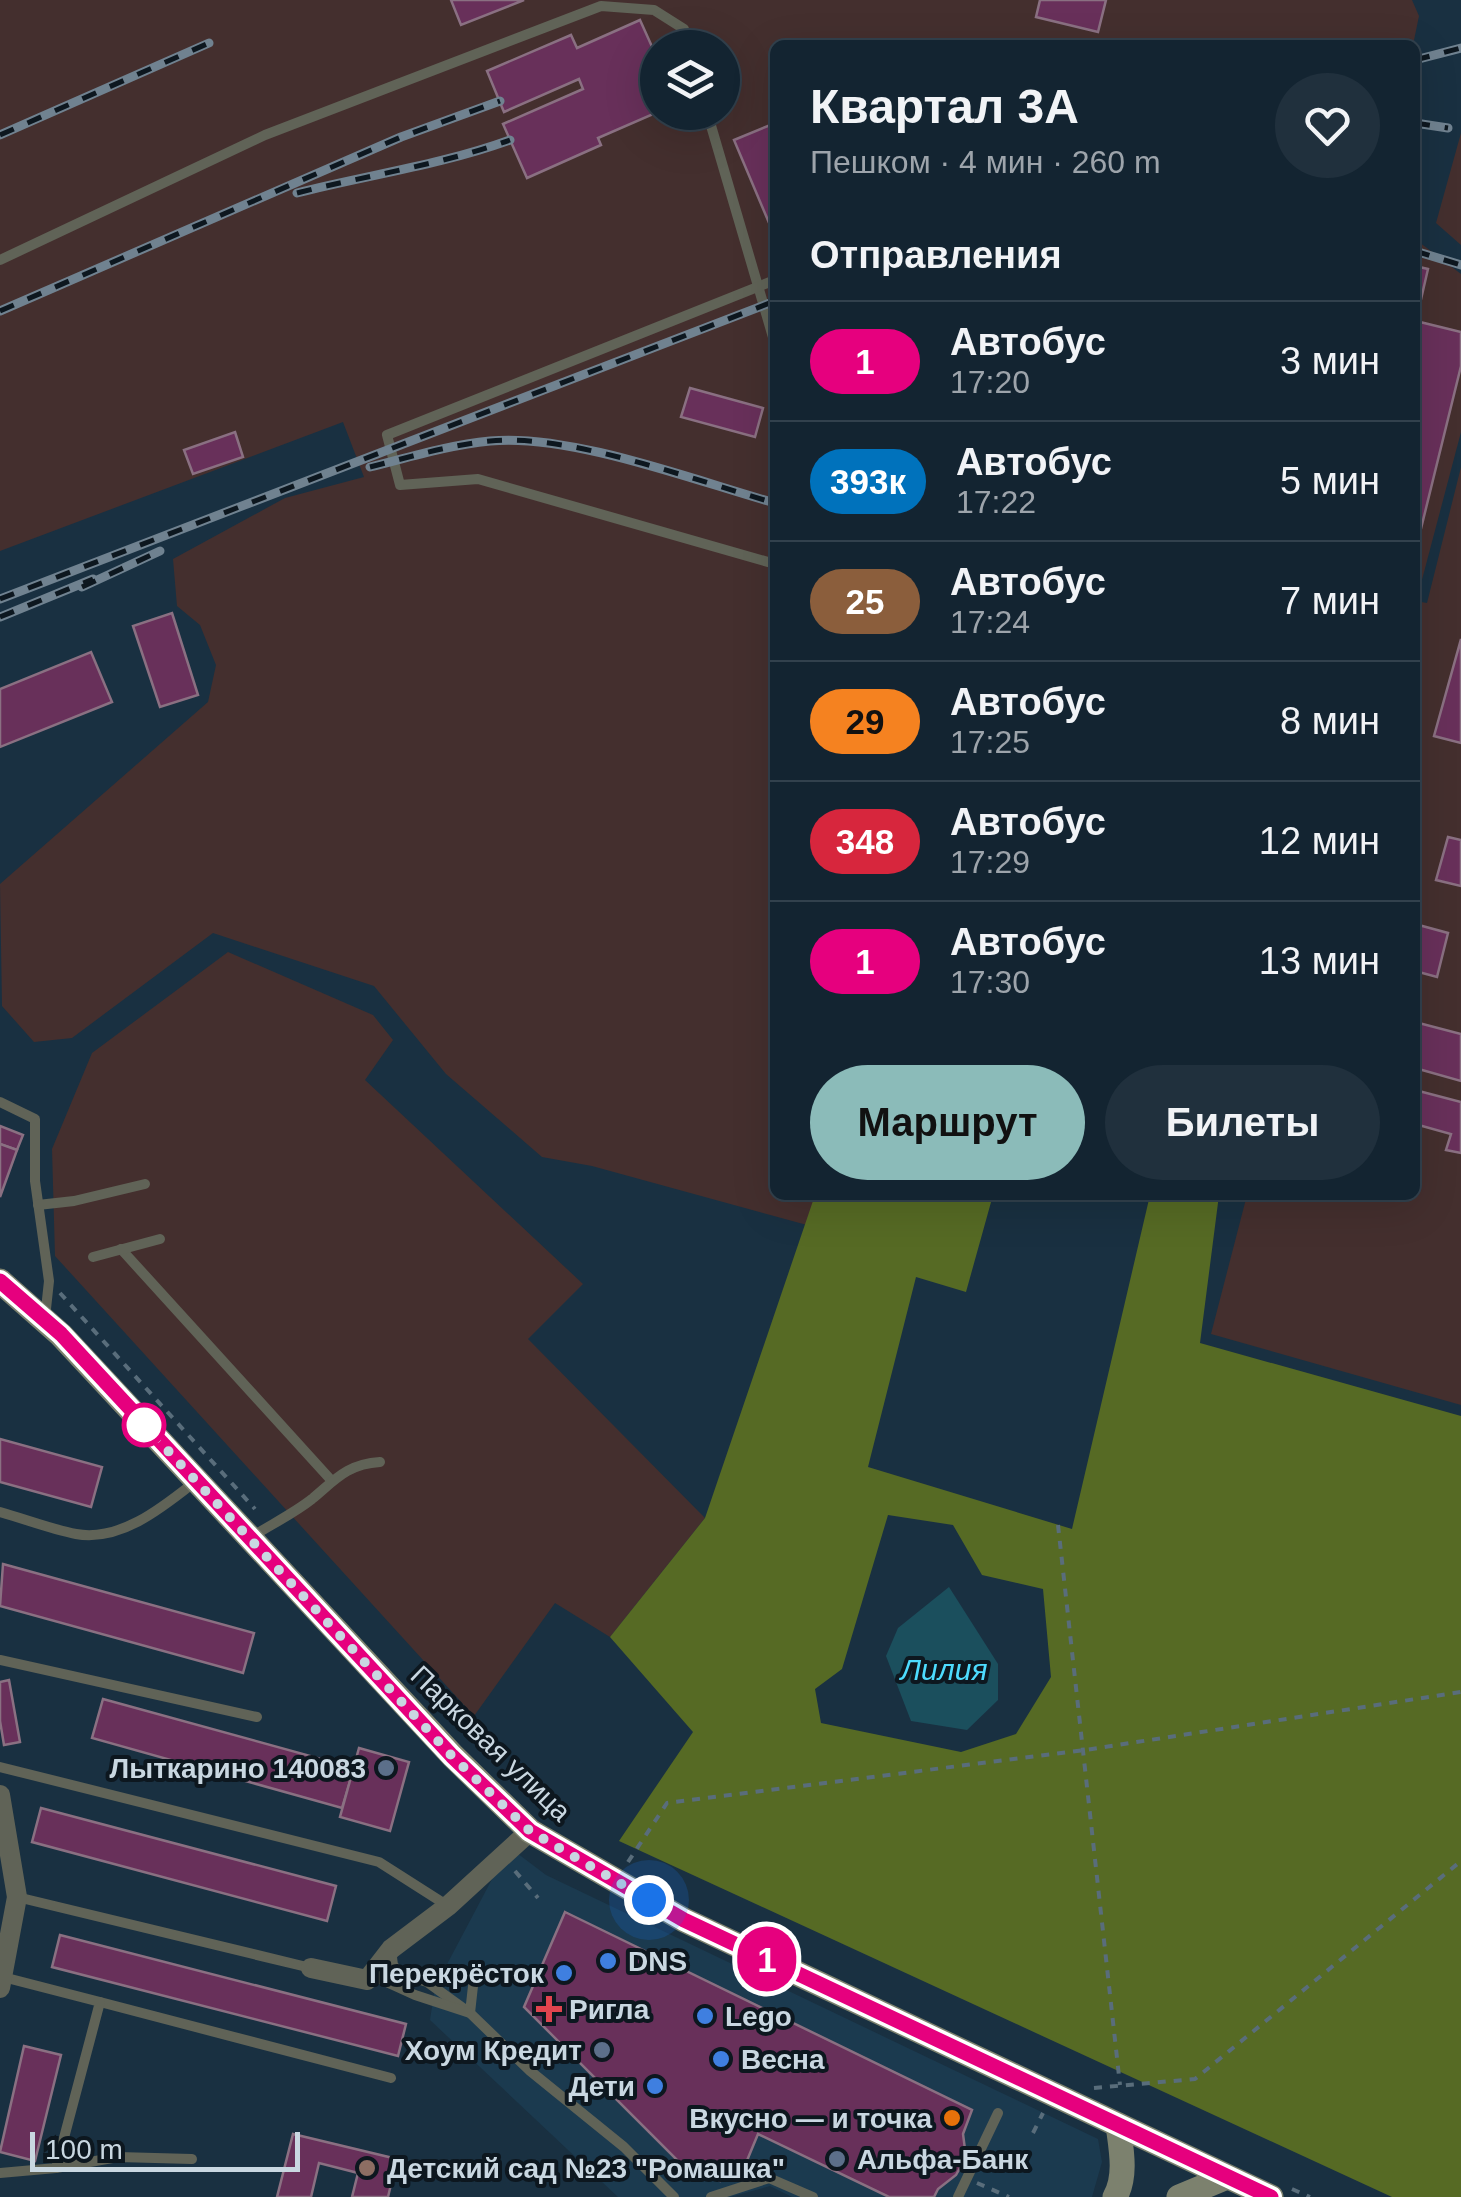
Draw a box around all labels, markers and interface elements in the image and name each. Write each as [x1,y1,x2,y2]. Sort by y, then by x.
map controls [640,30,740,130]
button: layers [640,30,740,130]
button: heart [1275,73,1380,178]
text: Квартал 3А [810,80,1079,133]
text: Пешком · 4 мин · 260 m [810,144,1161,180]
text: Отправления [810,234,1062,276]
text: Автобус [950,321,1106,363]
text: 3 мин [1280,340,1380,382]
text: 1 [855,342,875,381]
text: 17:20 [950,364,1030,400]
text: Автобус [956,441,1112,483]
text: 5 мин [1280,460,1380,502]
text: 393к [830,462,906,501]
text: 17:22 [956,484,1036,520]
text: Автобус [950,561,1106,603]
text: 7 мин [1280,580,1380,622]
text: 25 [846,582,884,621]
text: 17:24 [950,604,1030,640]
text: Автобус [950,681,1106,723]
text: 8 мин [1280,700,1380,742]
text: 29 [846,702,884,741]
text: 17:25 [950,724,1030,760]
text: Автобус [950,801,1106,843]
text: 12 мин [1259,820,1380,862]
text: 348 [836,822,894,861]
text: 17:29 [950,844,1030,880]
text: Автобус [950,921,1106,963]
text: 13 мин [1259,940,1380,982]
text: 1 [855,942,875,981]
text: 17:30 [950,964,1030,1000]
button: Маршрут [810,1065,1085,1180]
button: Билеты [1105,1065,1380,1180]
unlabelled marker [123,1404,165,1446]
water label: Лилия [899,1653,987,1686]
street label: Парковая улица [405,1659,577,1828]
place label: Лыткарино 140083 [110,1753,366,1784]
marker: Лыткарино 140083 [375,1757,397,1779]
your location [624,1875,674,1925]
line badge: 1 [734,1926,800,1992]
text: 1 [757,1940,777,1979]
place label: DNS [628,1946,687,1977]
marker: DNS [597,1950,619,1972]
place label: Перекрёсток [369,1958,545,1989]
marker: Перекрёсток [553,1962,575,1984]
place label: Ригла [569,1994,650,2025]
marker: Ригла [538,1998,560,2020]
place label: Lego [725,2001,792,2032]
marker: Lego [694,2005,716,2027]
place label: Хоум Кредит [405,2035,582,2066]
marker: Хоум Кредит [591,2039,613,2061]
place label: Весна [741,2044,825,2075]
marker: Весна [710,2048,732,2070]
place label: Дети [569,2071,635,2102]
marker: Дети [644,2075,666,2097]
place label: Вкусно — и точка [689,2103,932,2134]
marker: Вкусно — и точка [941,2107,963,2129]
scale bar [30,2127,300,2172]
text: 100 m [45,2134,123,2165]
place label: Альфа-Банк [857,2144,1029,2175]
marker: Альфа-Банк [826,2148,848,2170]
place label: Детский сад №23 "Ромашка" [387,2153,785,2184]
marker: Детский сад №23 "Ромашка" [356,2157,378,2179]

